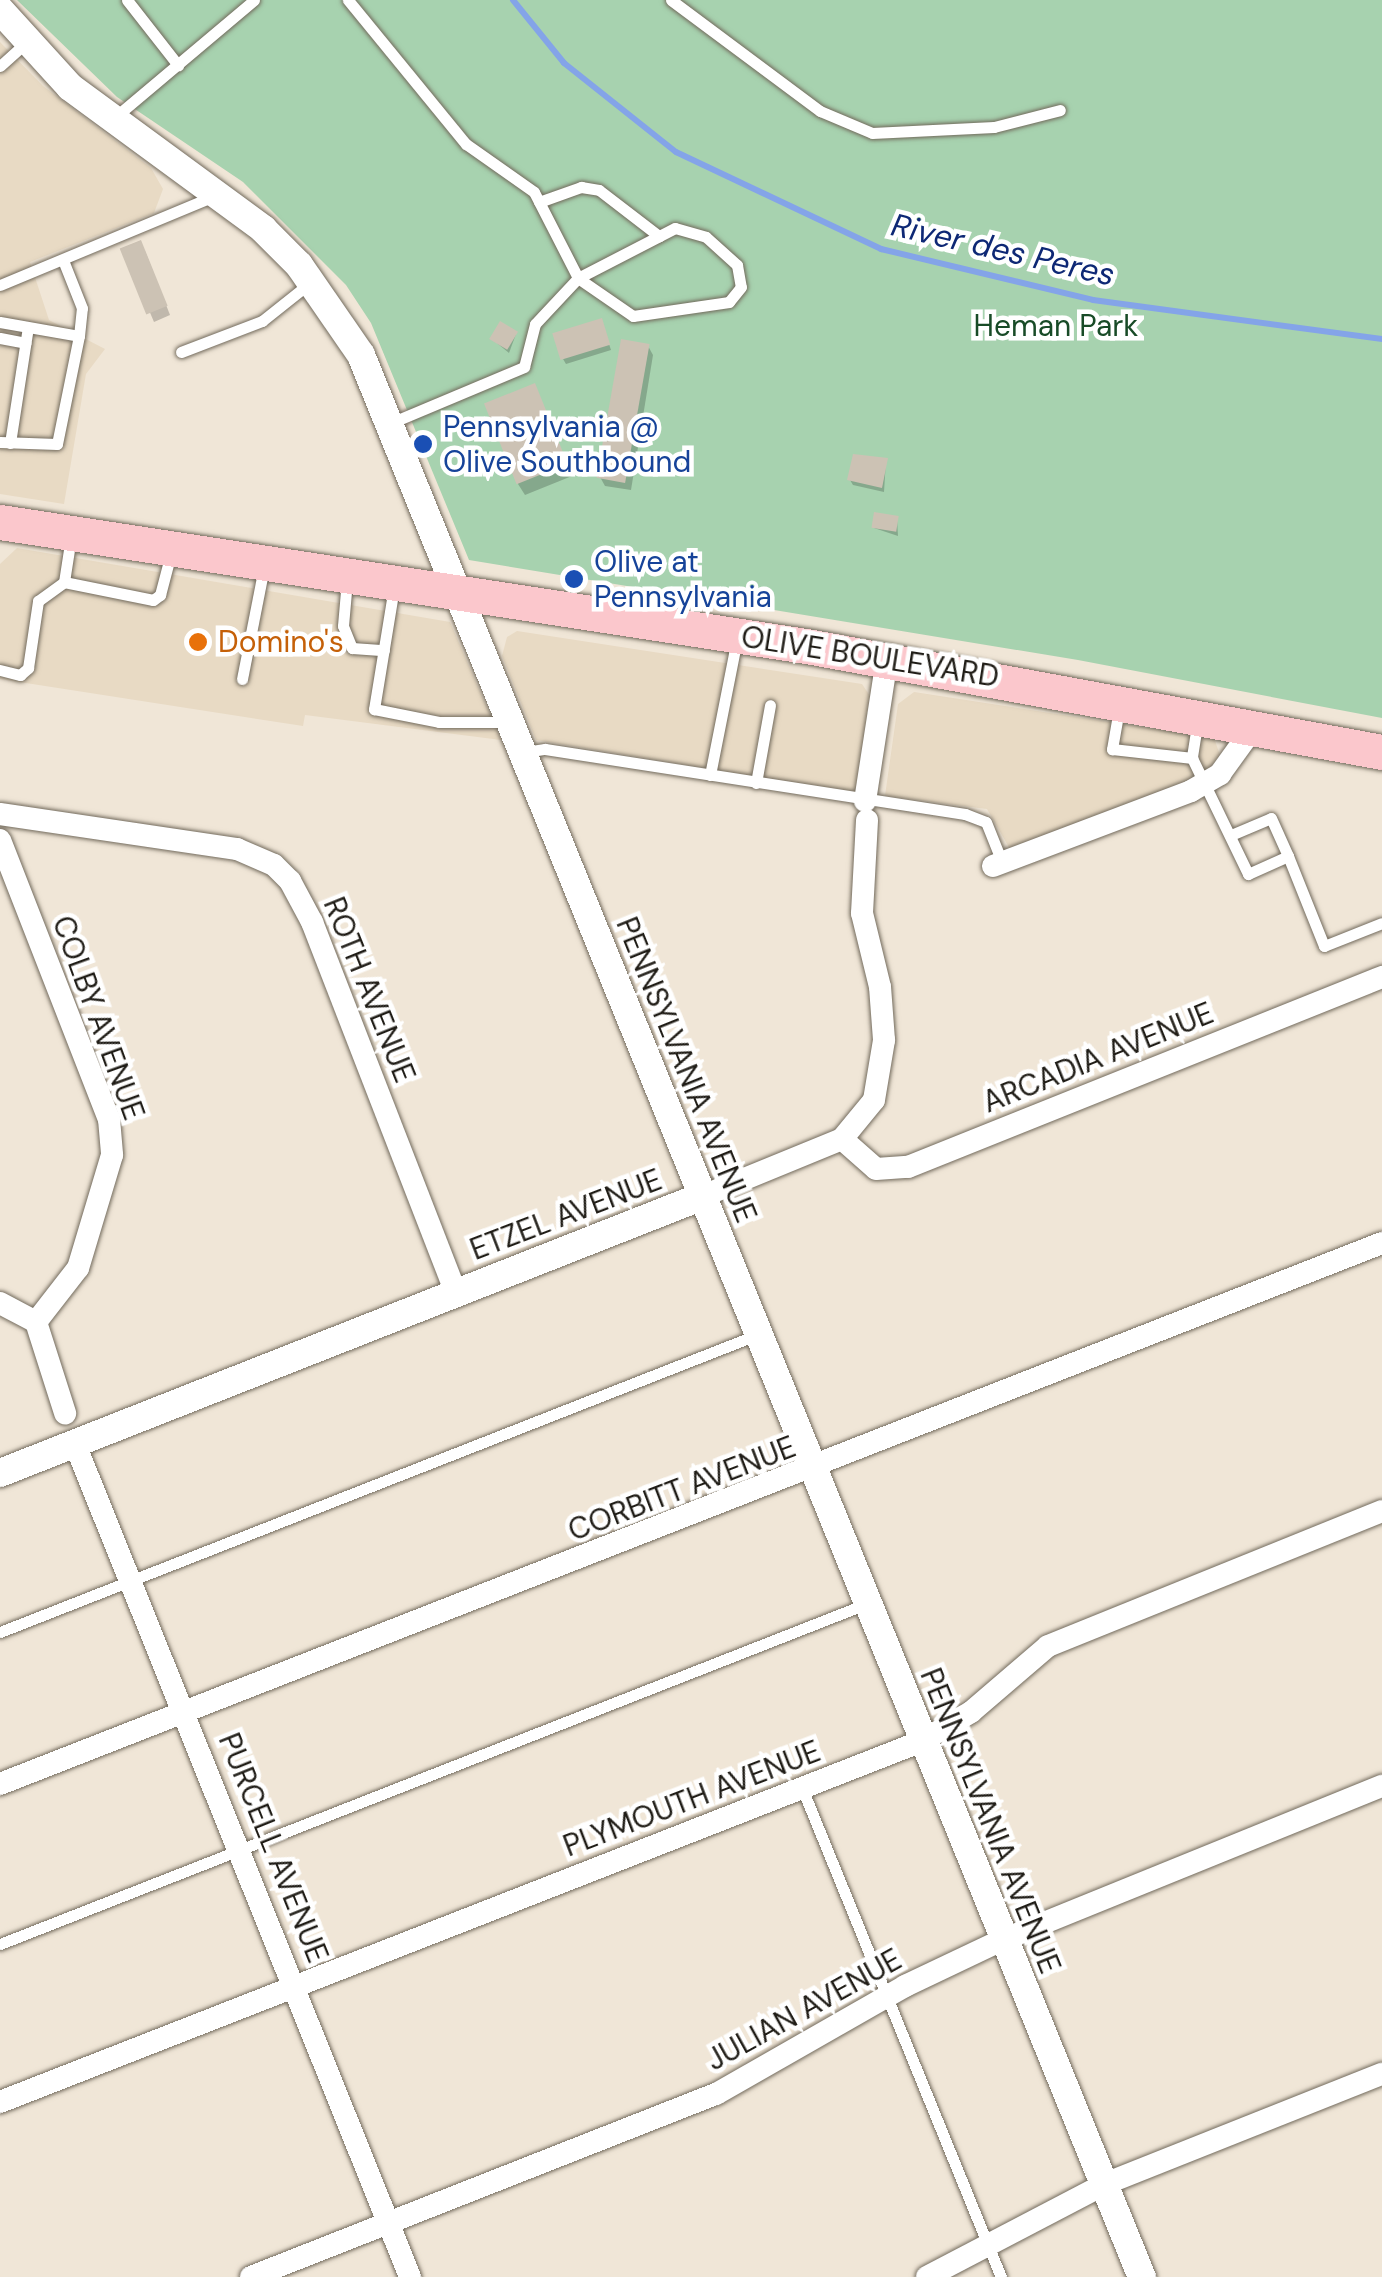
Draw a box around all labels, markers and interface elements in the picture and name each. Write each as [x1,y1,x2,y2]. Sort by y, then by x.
water label: River des Peres [888,206,1118,294]
park label: Heman Park [974,308,1138,344]
place label: Pennsylvania @ Olive Southbound [443,409,691,480]
marker: Pennsylvania @ Olive Southbound [412,433,434,455]
place label: Olive at Pennsylvania [594,544,772,614]
marker: Olive at Pennsylvania [563,568,585,590]
street label: OLIVE BOULEVARD [739,619,1001,695]
place label: Domino's [218,624,344,660]
marker: Domino's [187,631,209,653]
street label: ROTH AVENUE [315,892,423,1088]
street label: COLBY AVENUE [44,911,152,1125]
street label: PENNSYLVANIA AVENUE [608,912,764,1228]
street label: ARCADIA AVENUE [977,995,1219,1121]
street label: ETZEL AVENUE [465,1162,667,1268]
street label: CORBITT AVENUE [563,1429,801,1549]
street label: PENNSYLVANIA AVENUE [912,1663,1068,1979]
street label: PURCELL AVENUE [211,1728,335,1968]
street label: PLYMOUTH AVENUE [558,1733,826,1865]
street label: JULIAN AVENUE [700,1942,908,2078]

